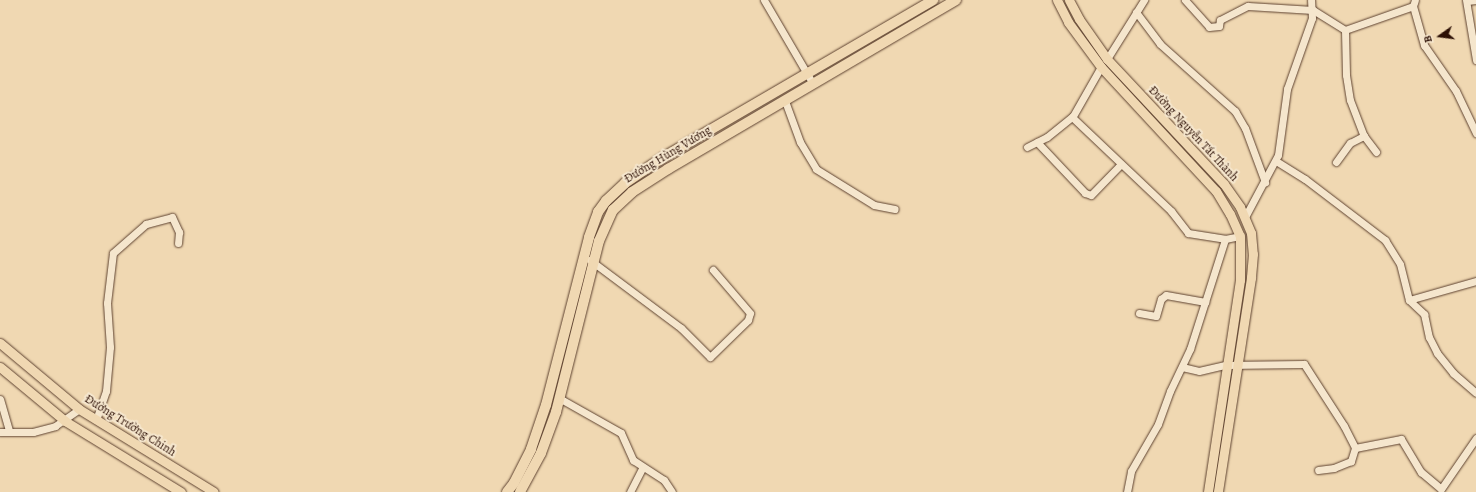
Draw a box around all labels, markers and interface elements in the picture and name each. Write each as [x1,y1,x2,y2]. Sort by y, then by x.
north arrow [1420,16,1460,56]
text: B [1420,34,1436,44]
street label: Đường Nguyễn Tất Thành [1145,83,1241,185]
street label: Đường Hùng Vương [622,123,714,187]
street label: Đường Trường Chinh [82,392,178,460]

